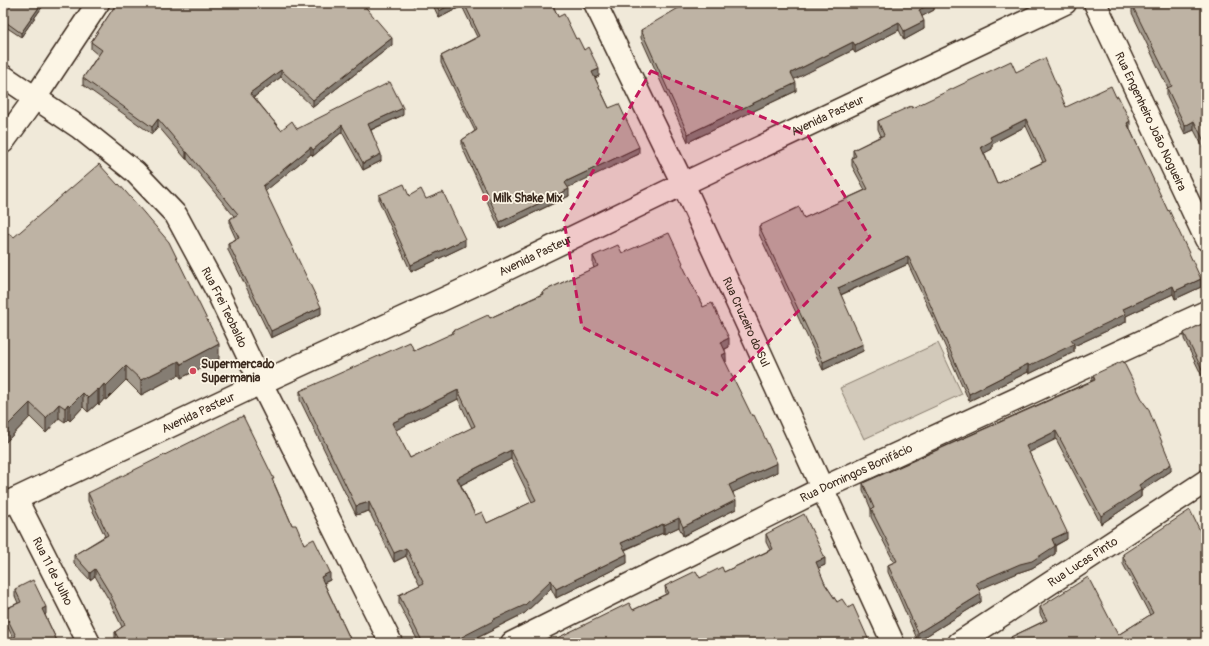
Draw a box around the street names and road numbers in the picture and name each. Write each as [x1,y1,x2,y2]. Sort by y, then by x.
street label: Rua Engenheiro João Nogueira [1112,50,1190,194]
street label: Avenida Pasteur [789,91,867,139]
street label: Avenida Pasteur [496,231,575,279]
street label: Rua Frei Teobaldo [198,265,251,351]
street label: Rua Cruzeiro do Sul [719,275,773,369]
street label: Avenida Pasteur [159,389,238,436]
street label: Rua Domingos Bonifácio [798,440,915,506]
street label: Rua Lucas Pinto [1045,533,1121,590]
street label: Rua 11 de Julho [29,535,76,608]

